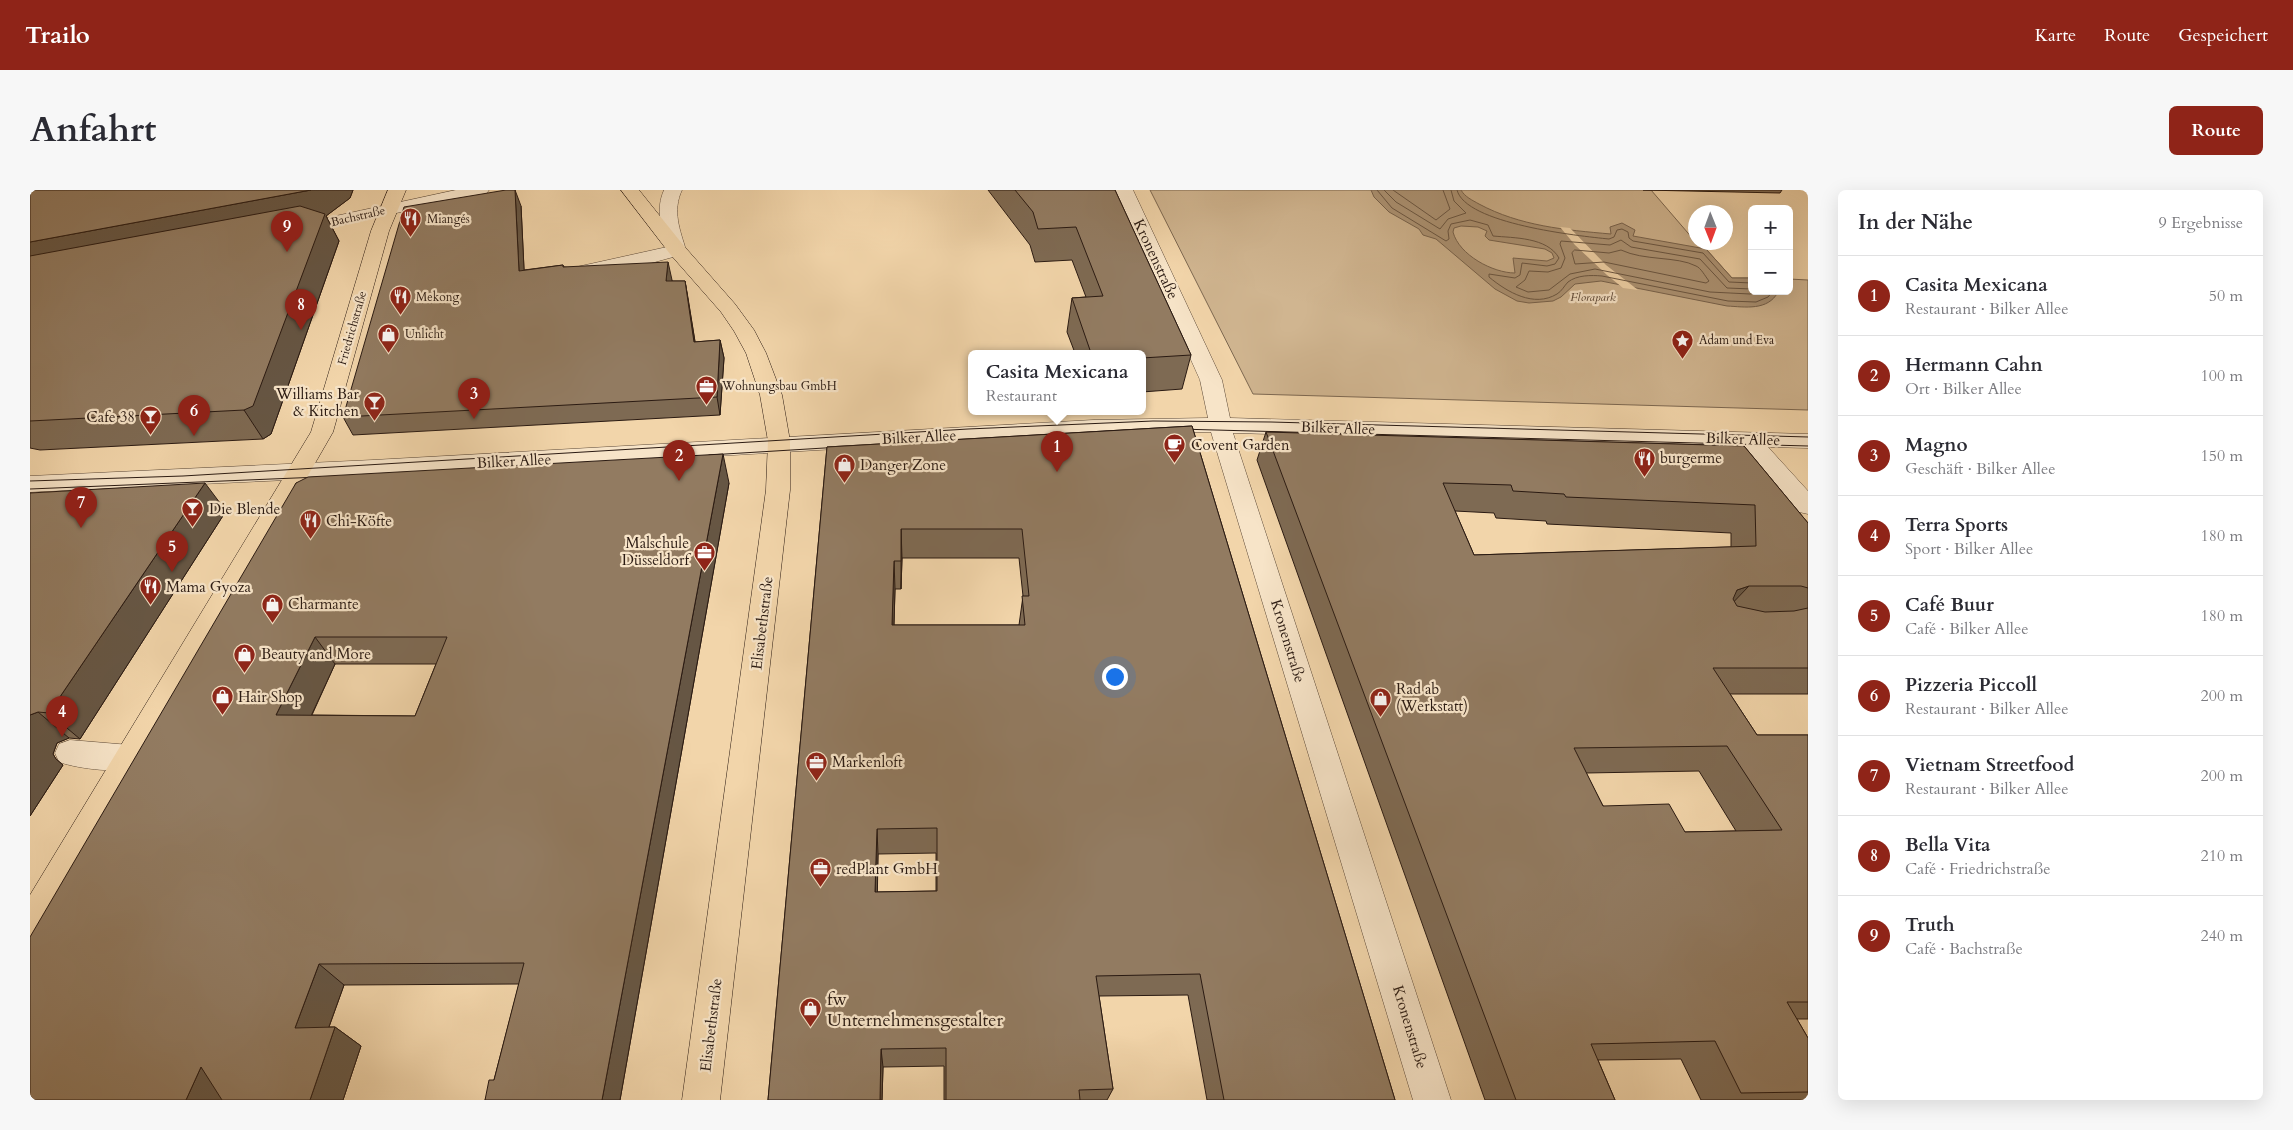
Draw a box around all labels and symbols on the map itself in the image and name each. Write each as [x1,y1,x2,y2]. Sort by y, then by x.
street label: Bachstraße [329,202,387,230]
north arrow [1688,205,1733,250]
restaurant icon: Miangés [399,207,423,238]
pin: 9 [271,211,303,252]
place label: Miangés [427,211,470,227]
street label: Kronenstraße [1129,216,1183,302]
restaurant icon: Mekong [388,285,412,316]
pin: 8 [285,289,317,330]
street label: Friedrichstraße [334,289,370,367]
place label: Mekong [416,289,459,305]
park label: Florapark [1570,289,1616,305]
shop icon: Unlicht [377,322,401,353]
place label: Unlicht [405,326,444,342]
place icon: Adam und Eva [1671,328,1695,359]
place label: Adam und Eva [1699,332,1775,348]
office icon: Wohnungsbau GmbH [694,374,718,405]
pin: 3 [458,378,490,419]
place label: Wohnungsbau GmbH [721,378,837,394]
place label: Williams Bar & Kitchen [275,384,360,421]
bar icon: Williams Bar & Kitchen [363,391,387,422]
pin: 6 [178,395,210,436]
bar icon: Cafe 38 [139,405,163,436]
place label: Cafe 38 [86,407,135,427]
street label: Bilker Allee [1300,417,1376,439]
street label: Bilker Allee [881,425,957,449]
street label: Bilker Allee [1705,428,1781,450]
pin: 1 [1041,431,1073,472]
cafe icon: Covent Garden [1163,433,1187,464]
place label: Covent Garden [1191,435,1290,455]
pin: 2 [663,440,695,481]
restaurant icon: burgerme [1632,446,1656,477]
place label: burgerme [1660,448,1722,468]
street label: Bilker Allee [476,449,552,473]
shop icon: Danger Zone [832,453,856,484]
place label: Danger Zone [860,455,946,475]
pin: 7 [65,487,97,528]
bar icon: Die Blende [181,497,205,528]
place label: Die Blende [209,499,281,519]
restaurant icon: Chi-Köfte [298,509,322,540]
place label: Chi-Köfte [326,511,392,531]
pin: 5 [156,531,188,572]
place label: Malschule Düsseldorf [622,533,691,570]
office icon: Malschule Düsseldorf [693,540,717,571]
restaurant icon: Mama Gyoza [138,575,162,606]
street label: Elisabethstraße [746,575,778,671]
place label: Mama Gyoza [166,577,251,597]
shop icon: Charmante [260,592,284,623]
place label: Charmante [288,594,359,614]
street label: Kronenstraße [1266,597,1310,685]
shop icon: Beauty and More [233,642,257,673]
place label: Beauty and More [261,644,371,664]
your location [1102,664,1128,690]
place label: Rad ab (Werkstatt) [1396,679,1468,716]
shop icon: Hair Shop [210,685,234,716]
shop icon: Rad ab (Werkstatt) [1368,686,1392,717]
place label: Hair Shop [238,687,303,707]
pin: 4 [46,696,78,737]
office icon: Markenloft [804,750,828,781]
place label: Markenloft [832,752,903,772]
office icon: redPlant GmbH [808,857,832,888]
place label: redPlant GmbH [836,859,938,879]
street label: Elisabethstraße [695,977,727,1073]
street label: Kronenstraße [1388,983,1432,1071]
place label: fw Unternehmensgestalter [827,987,1003,1033]
shop icon: fw Unternehmensgestalter [799,997,823,1028]

